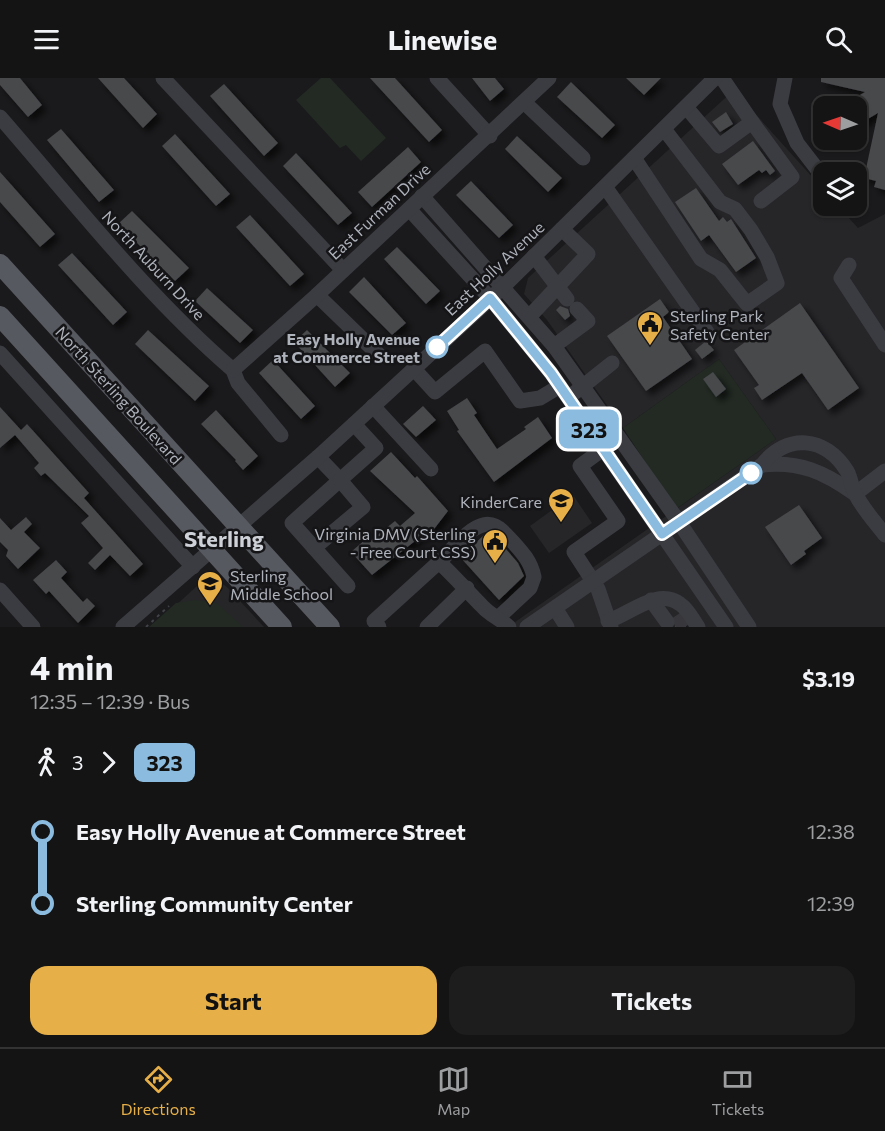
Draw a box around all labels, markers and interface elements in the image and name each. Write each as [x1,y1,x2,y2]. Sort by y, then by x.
icon: menu [30,23,63,56]
text: Linewise [388,23,497,56]
icon: search [822,23,855,56]
north arrow [813,96,867,150]
map controls [813,96,867,216]
street label: East Furman Drive [324,159,434,263]
button: layers [813,162,867,216]
street label: North Auburn Drive [99,206,209,324]
street label: East Holly Avenue [440,217,548,319]
place label: Sterling Park Safety Center [670,306,770,343]
public building icon: Sterling Park Safety Center [635,309,665,347]
street label: North Sterling Boulevard [52,322,186,468]
place label: Easy Holly Avenue at Commerce Street [273,329,420,366]
marker: Easy Holly Avenue at Commerce Street [426,336,448,358]
line badge: 323 [554,410,624,448]
text: 323 [571,417,607,442]
unlabelled marker [740,462,762,484]
school or university icon: KinderCare [546,486,576,524]
place label: KinderCare [460,492,542,511]
place label: Virginia DMV (Sterling - Free Court CSS) [314,524,476,561]
district label: Sterling [184,525,264,552]
public building icon: Virginia DMV (Sterling - Free Court CSS) [480,527,510,565]
place label: Sterling Middle School [230,566,333,603]
school or university icon: Sterling Middle School [195,569,225,607]
text: 4 min [30,646,114,687]
text: $3.19 [802,665,855,692]
text: 12:35 – 12:39 · Bus [30,689,190,713]
icon: walk [30,746,63,779]
icon: forward [92,746,125,779]
text: 3 [72,750,83,774]
text: 323 [146,750,183,775]
text: Easy Holly Avenue at Commerce Street [76,818,466,845]
text: 12:38 [807,819,855,843]
text: Sterling Community Center [76,890,353,917]
text: 12:39 [807,891,855,915]
button: Start [30,966,437,1035]
button: Tickets [449,966,855,1035]
tab: Directions [121,1063,196,1118]
tab: Map [437,1063,470,1118]
tab: Tickets [712,1063,764,1118]

